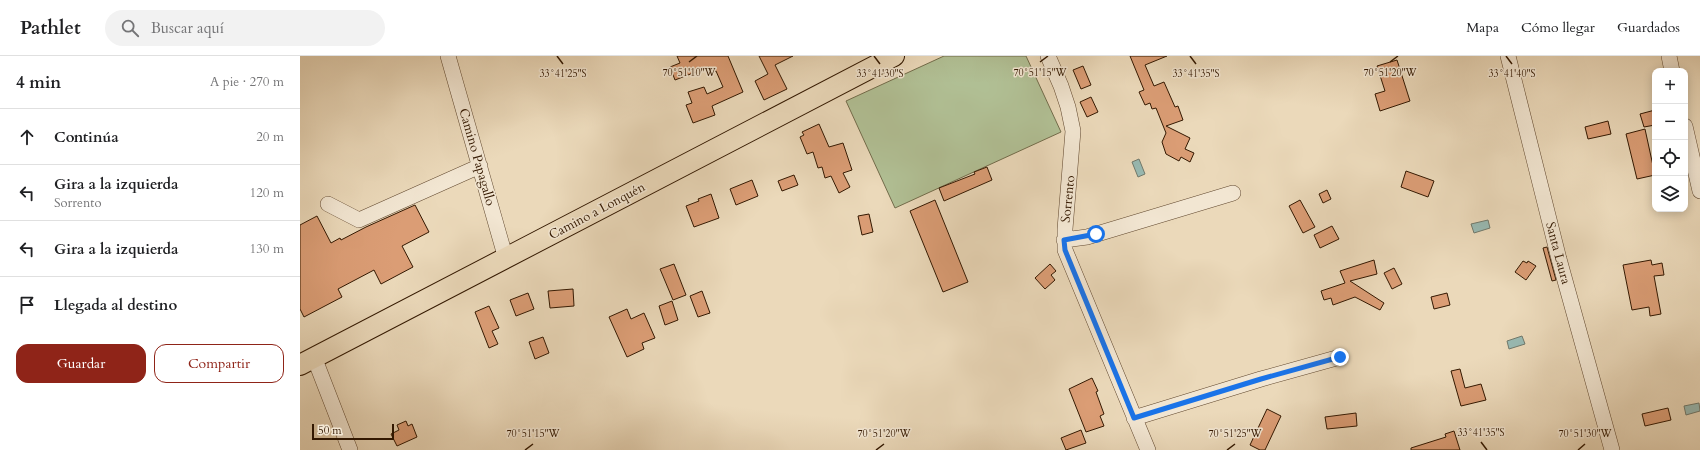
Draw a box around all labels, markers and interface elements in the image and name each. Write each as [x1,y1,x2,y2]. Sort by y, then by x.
search box [105,10,385,46]
text: Pathlet [20,15,81,41]
icon: search [119,17,141,39]
text: Buscar aquí [151,18,224,38]
text: Mapa [1466,18,1499,37]
text: Cómo llegar [1521,18,1595,37]
text: Guardados [1617,18,1680,37]
text: 70°51'10"W [662,66,717,80]
text: 70°51'15"W [1013,66,1068,80]
text: 70°51'20"W [1363,66,1418,80]
text: 33°41'25"S [539,67,587,81]
text: 33°41'30"S [856,67,904,81]
text: 33°41'35"S [1172,67,1220,81]
text: 33°41'40"S [1488,67,1536,81]
map controls [1652,68,1688,212]
button: + [1652,68,1688,104]
text: 4 min [16,71,61,94]
text: A pie · 270 m [210,73,284,91]
button: − [1652,104,1688,140]
street label: Camino Papagallo [454,106,500,208]
icon: ahead [16,126,38,148]
text: Continúa [54,127,119,147]
text: 20 m [256,128,284,146]
button: locate [1652,140,1688,176]
text: Gira a la izquierda [54,174,178,194]
street label: Sorrento [1057,174,1079,224]
button: layers [1652,176,1688,212]
street label: Camino a Lonquén [546,178,649,244]
icon: left [16,182,38,204]
text: 120 m [250,184,284,202]
text: Sorrento [54,194,101,212]
street label: Santa Laura [1541,220,1575,286]
route start [1087,225,1105,243]
icon: left [16,238,38,260]
text: Gira a la izquierda [54,239,178,259]
text: 130 m [250,240,284,258]
icon: arrive [16,294,38,316]
text: Llegada al destino [54,295,177,315]
button: Guardar [16,344,146,383]
button: Compartir [154,344,284,383]
route end [1331,348,1349,366]
scale bar [312,422,394,441]
text: 50 m [318,423,342,438]
text: 33°41'35"S [1457,426,1505,440]
text: 70°51'15"W [506,427,561,441]
text: 70°51'20"W [857,427,912,441]
text: 70°51'25"W [1208,427,1263,441]
text: 70°51'30"W [1558,427,1613,441]

